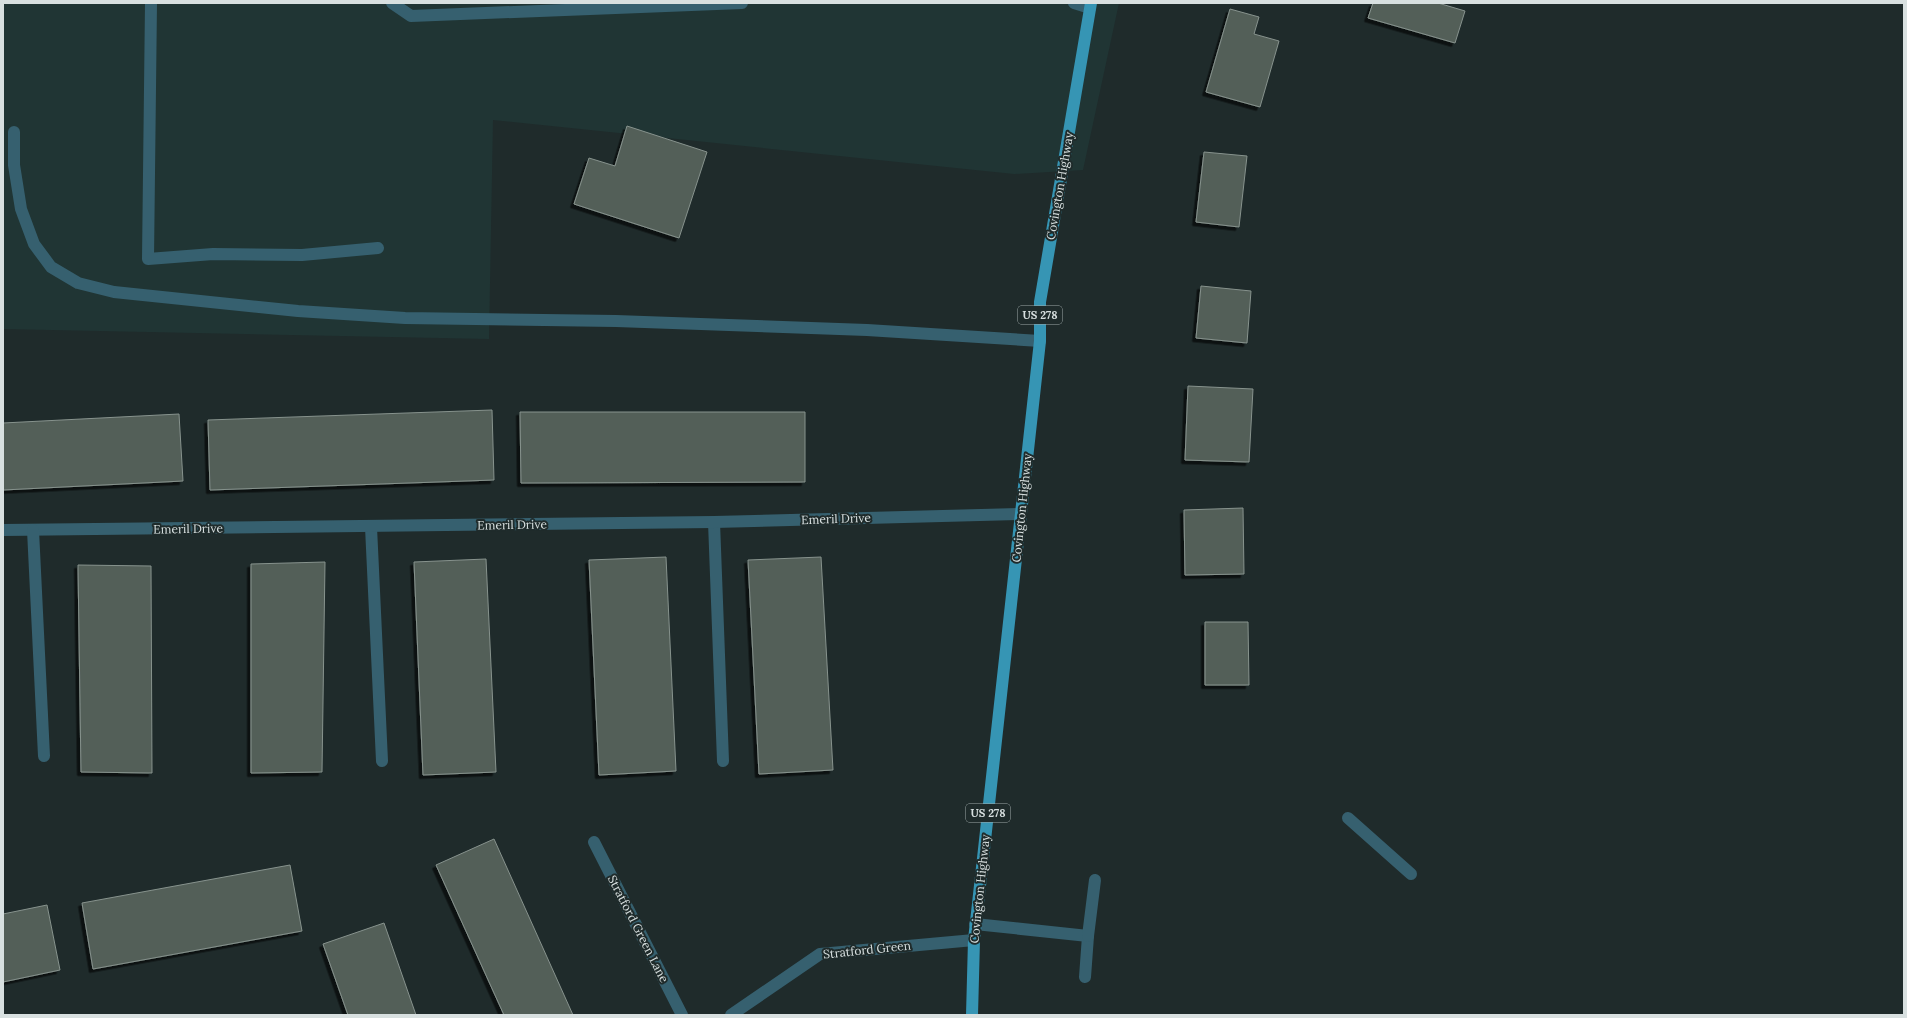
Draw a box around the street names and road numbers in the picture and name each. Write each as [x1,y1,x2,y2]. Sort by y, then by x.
street label: Covington Highway [1043,130,1077,241]
road number: US 278 [1018,306,1062,324]
street label: Covington Highway [1008,452,1035,563]
street label: Emeril Drive [801,510,872,527]
street label: Emeril Drive [477,516,547,533]
street label: Emeril Drive [153,520,223,537]
road number: US 278 [966,804,1010,822]
street label: Covington Highway [966,833,993,944]
street label: Stratford Green Lane [605,873,672,985]
street label: Stratford Green [822,937,912,962]

